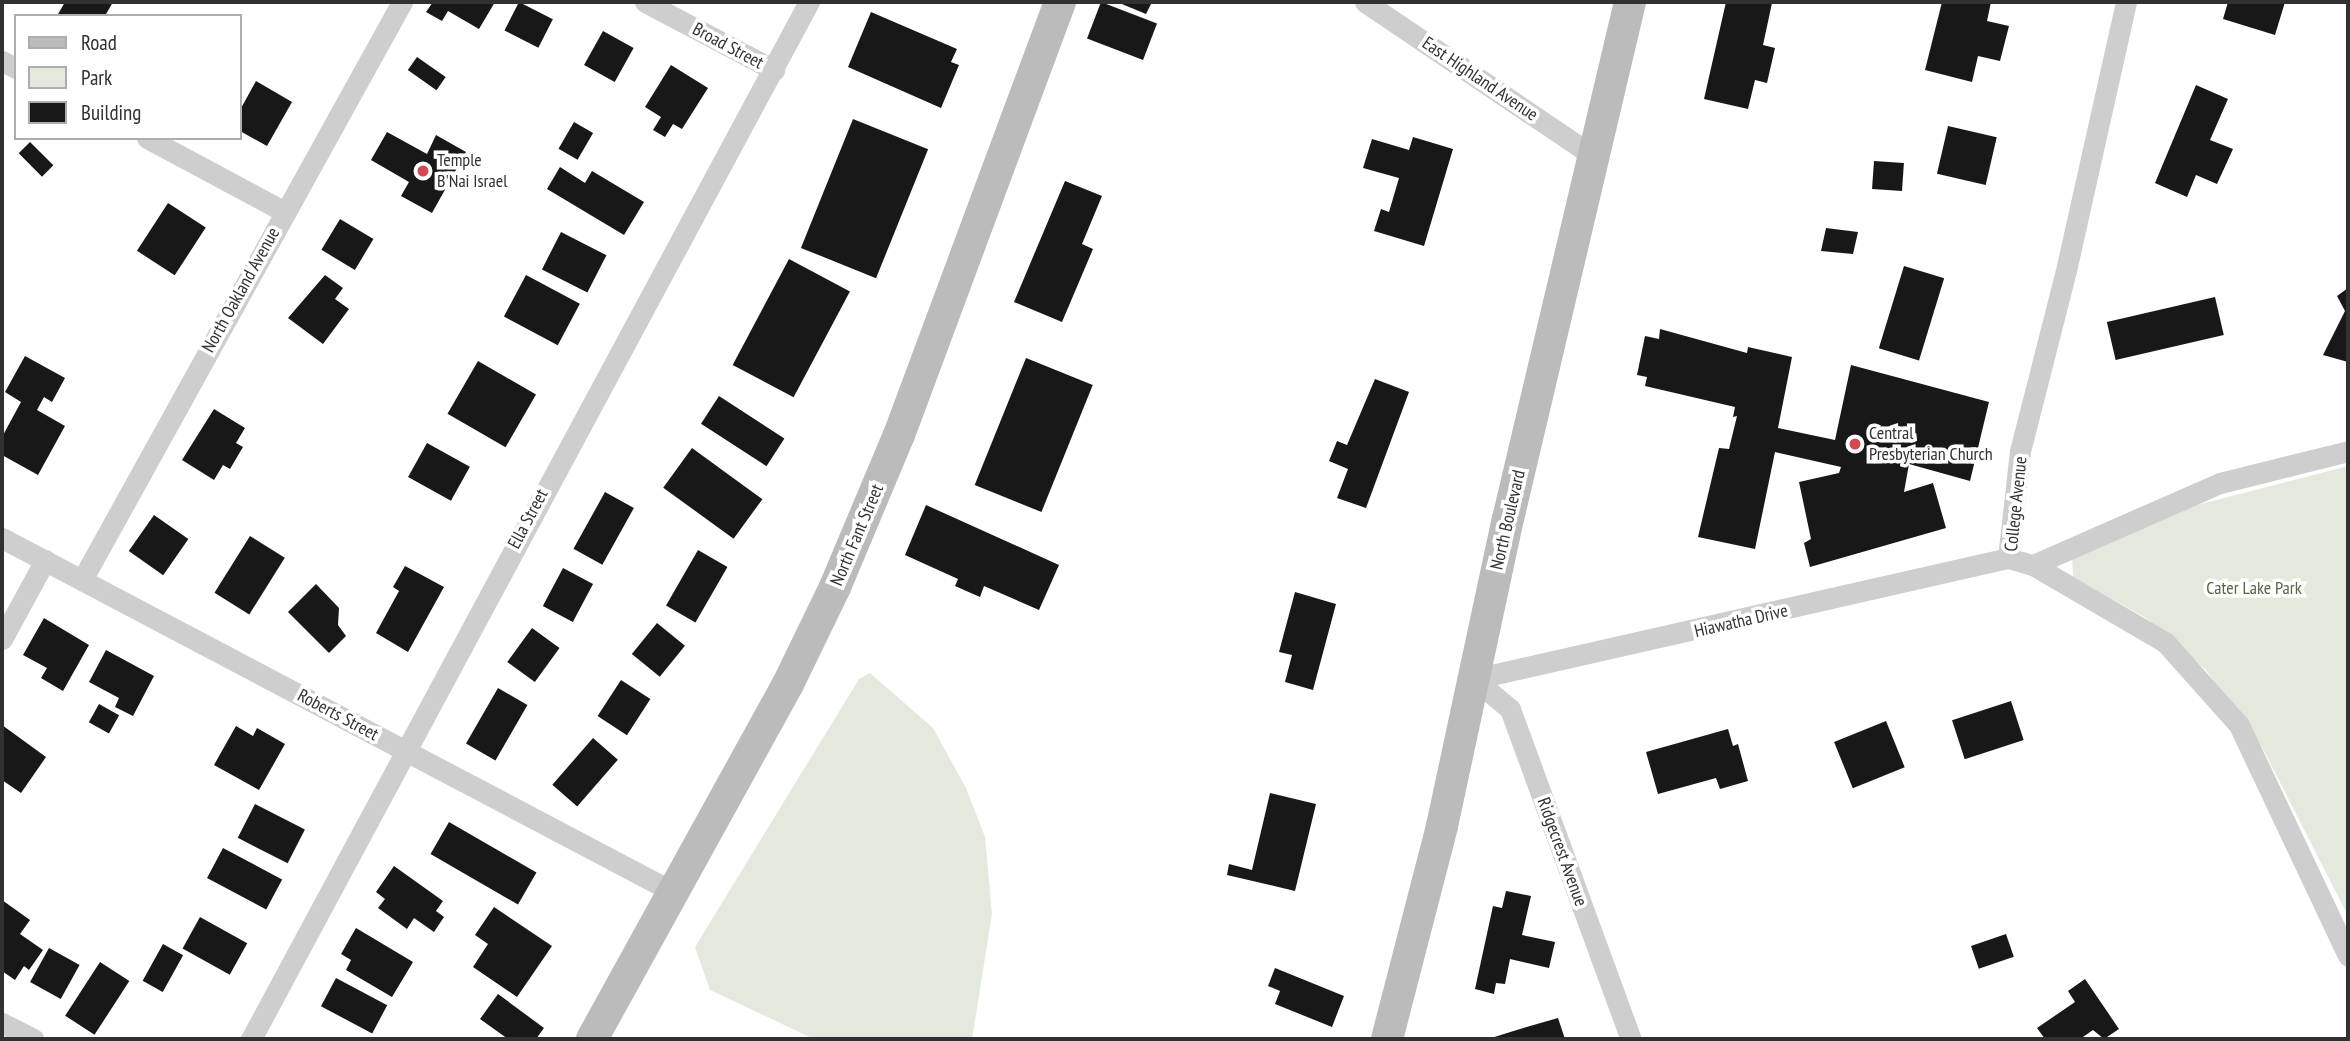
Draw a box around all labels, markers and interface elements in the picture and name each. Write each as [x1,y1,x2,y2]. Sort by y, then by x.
legend [14,14,242,140]
street label: Broad Street [689,18,767,74]
text: Road [81,29,117,56]
street label: East Highland Avenue [1418,32,1542,126]
text: Park [81,64,112,91]
text: Building [81,99,141,126]
place label: Temple B'Nai Israel [437,150,507,192]
marker: Temple B'Nai Israel [415,163,431,179]
street label: North Oakland Avenue [198,224,284,356]
place label: Central Presbyterian Church [1869,423,1993,466]
marker: Central Presbyterian Church [1847,436,1863,452]
street label: College Avenue [2000,455,2032,553]
street label: North Boulevard [1486,468,1530,572]
street label: North Fant Street [826,481,888,589]
street label: Ella Street [503,486,553,552]
park label: Cater Lake Park [2206,577,2302,599]
street label: Hiawatha Drive [1692,600,1790,642]
street label: Roberts Street [294,685,382,745]
street label: Ridgecrest Avenue [1532,794,1592,910]

